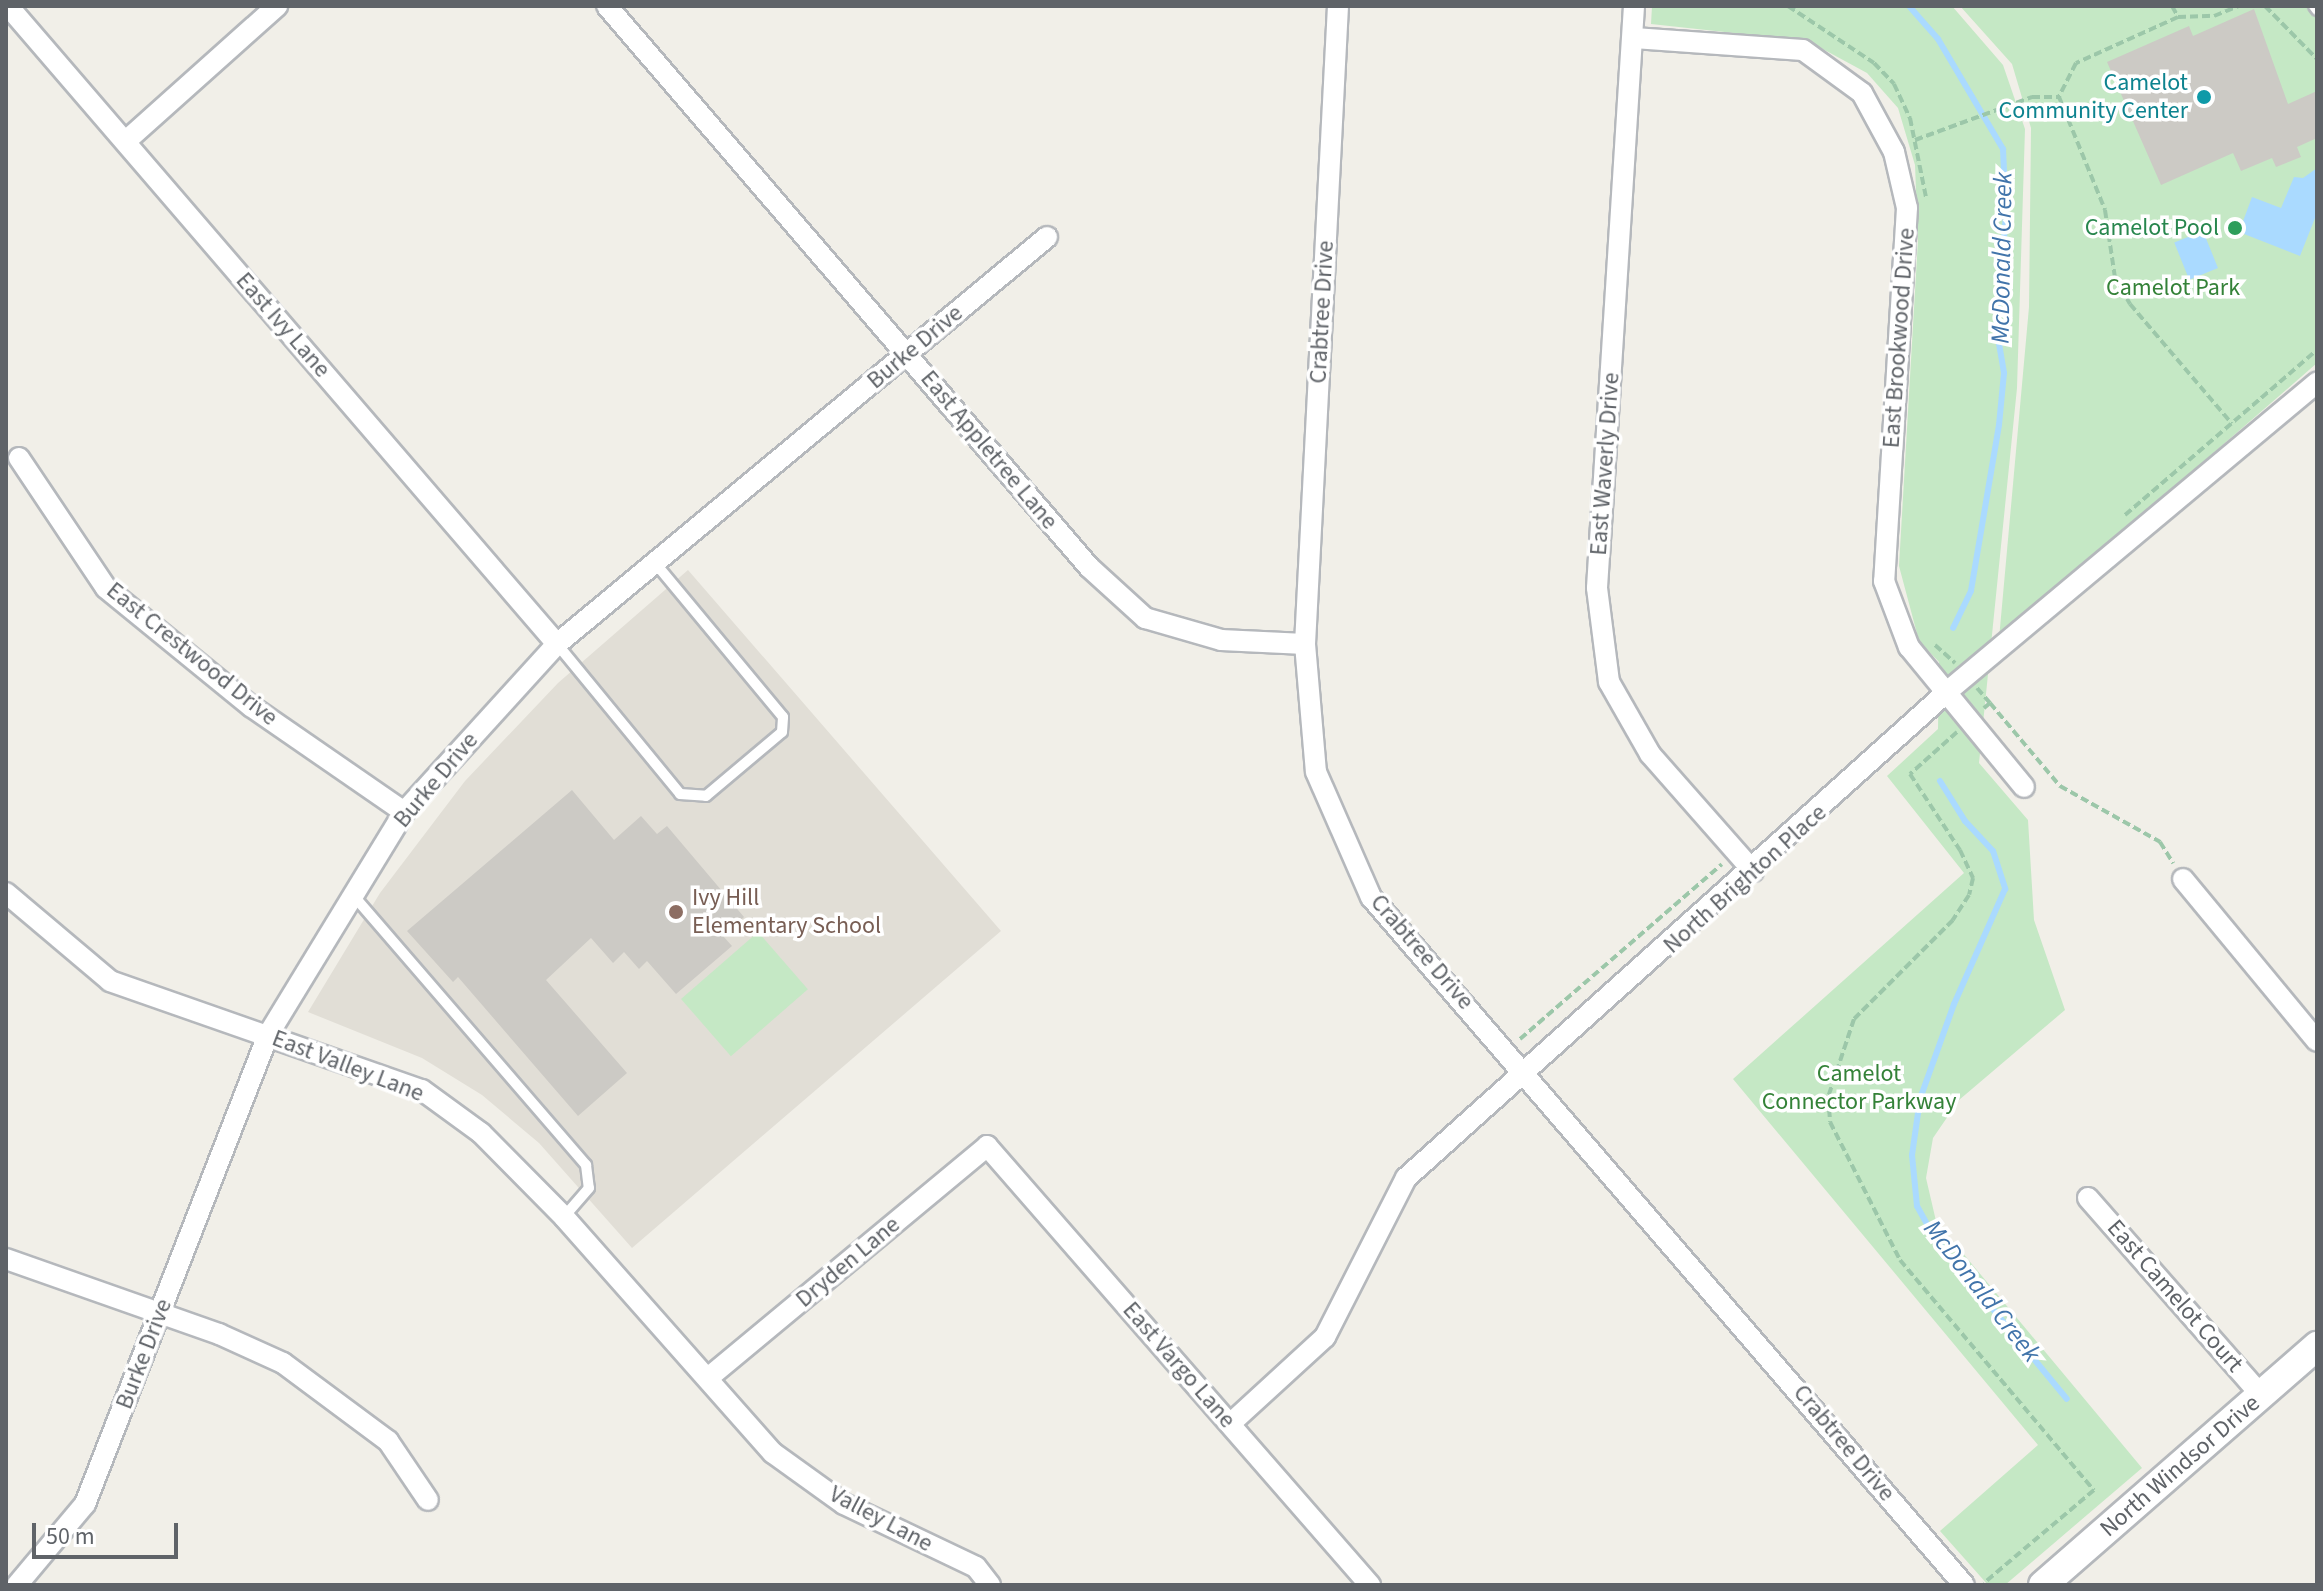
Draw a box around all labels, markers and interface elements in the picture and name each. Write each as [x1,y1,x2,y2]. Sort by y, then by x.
place label: Camelot Community Center [1999,69,2188,125]
marker: Camelot Community Center [2195,88,2213,106]
water label: McDonald Creek [1985,172,2019,344]
place label: Camelot Pool [2085,214,2219,242]
marker: Camelot Pool [2226,219,2244,237]
street label: East Brookwood Drive [1877,227,1921,449]
street label: Crabtree Drive [1304,240,1340,384]
street label: East Ivy Lane [230,267,336,383]
park label: Camelot Park [2106,274,2240,302]
street label: Burke Drive [861,299,969,395]
street label: East Appletree Lane [914,365,1064,535]
street label: East Waverly Drive [1584,372,1626,556]
street label: East Crestwood Drive [101,576,283,732]
street label: Burke Drive [388,726,484,834]
street label: North Brighton Place [1658,798,1832,960]
place label: Ivy Hill Elementary School [692,884,881,940]
street label: Crabtree Drive [1364,889,1480,1015]
marker: Ivy Hill Elementary School [667,903,685,921]
street label: East Valley Lane [268,1024,428,1108]
park label: Camelot Connector Parkway [1762,1060,1956,1116]
street label: Dryden Lane [790,1210,906,1314]
water label: McDonald Creek [1917,1214,2047,1368]
street label: East Camelot Court [2101,1214,2249,1378]
street label: Burke Drive [110,1295,178,1413]
street label: East Vargo Lane [1116,1296,1242,1434]
street label: Crabtree Drive [1787,1379,1901,1507]
street label: North Windsor Drive [2094,1389,2266,1543]
street label: Valley Lane [824,1480,938,1558]
scale bar [36,1507,182,1557]
text: 50 m [46,1519,95,1554]

